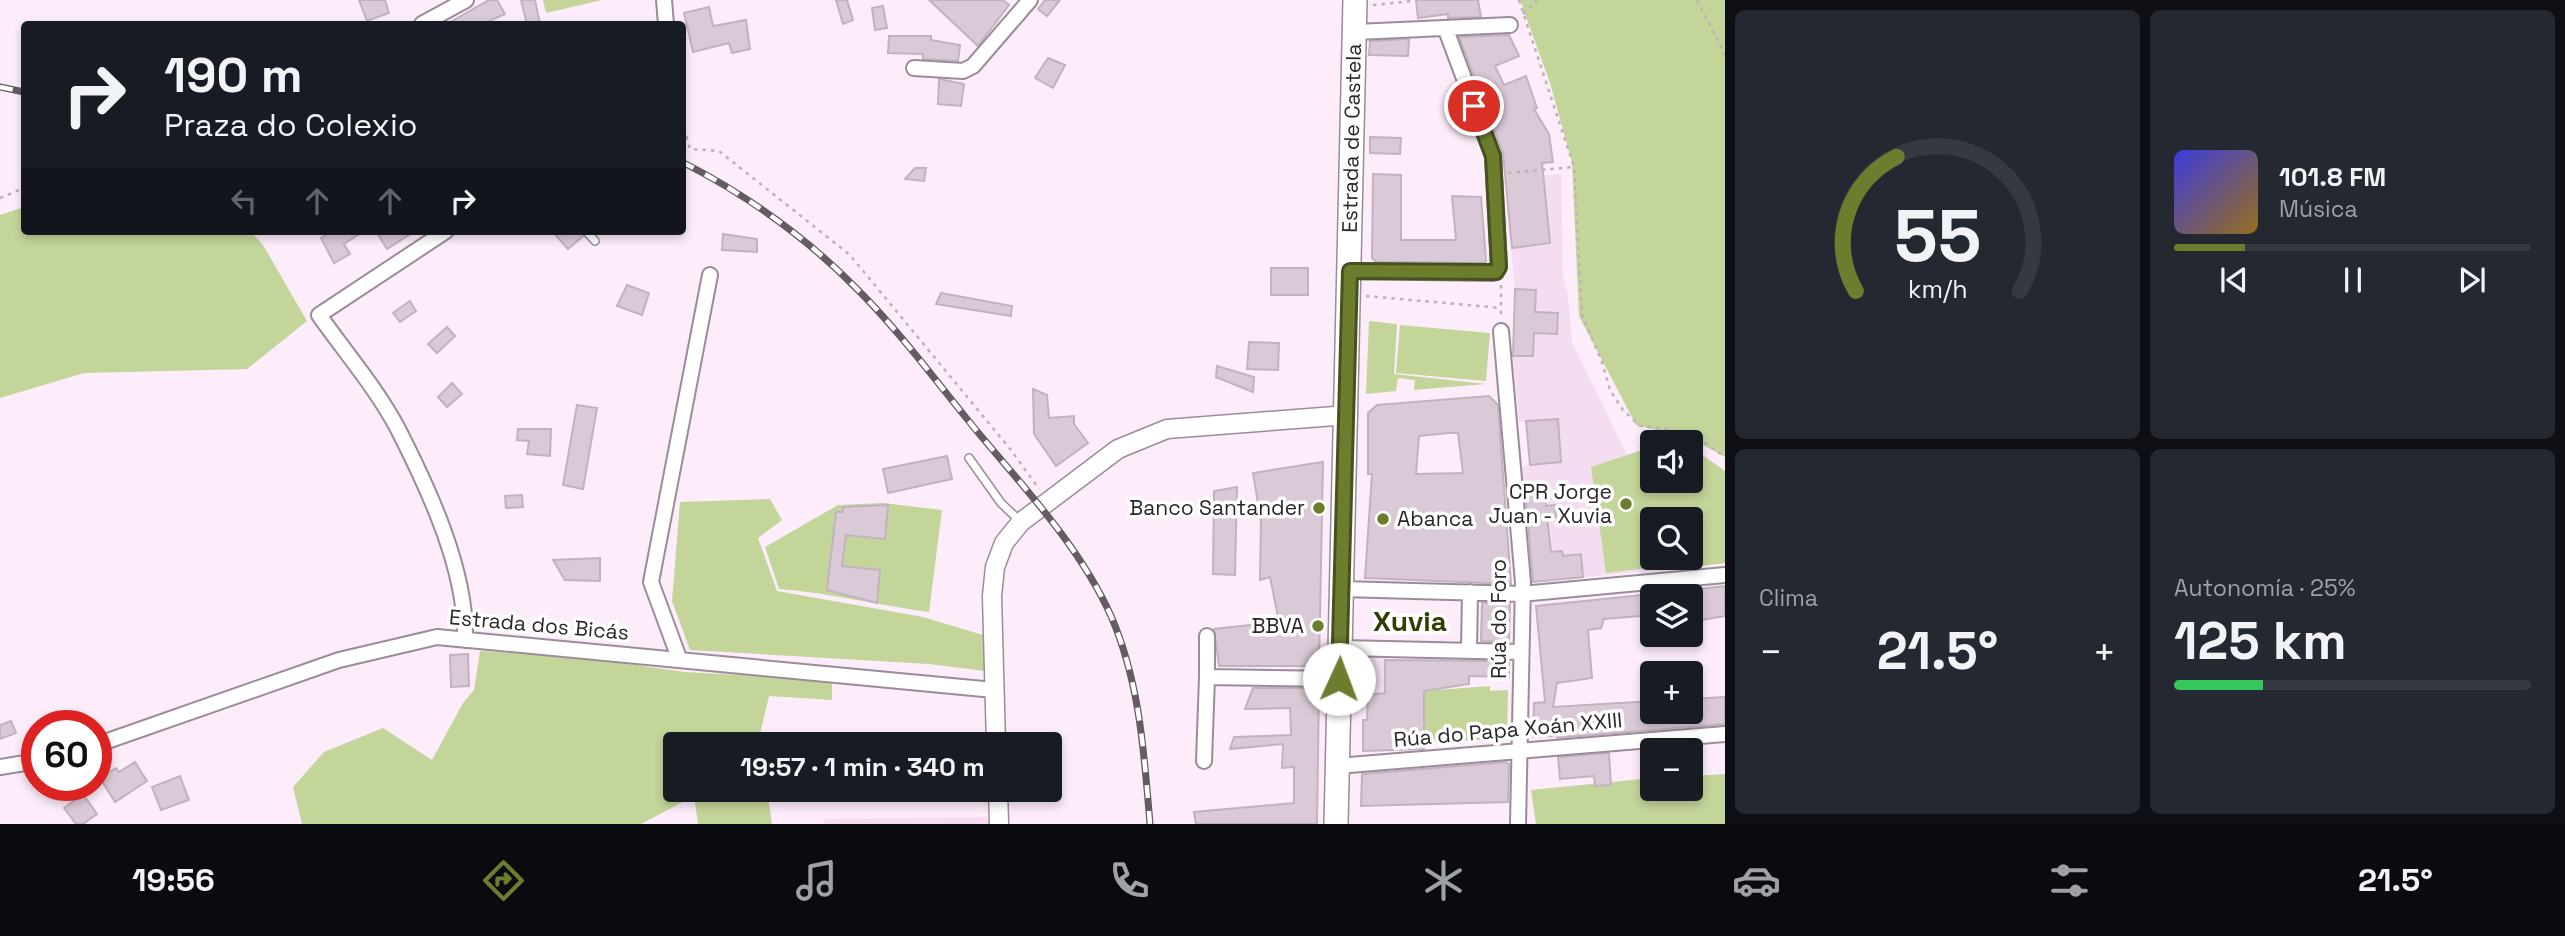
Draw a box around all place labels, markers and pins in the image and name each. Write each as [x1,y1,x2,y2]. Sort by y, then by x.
pin [1444,76,1504,136]
place label: CPR Jorge Juan - Xuvia [1489,478,1612,529]
place label: Banco Santander [1129,494,1305,521]
marker: CPR Jorge Juan - Xuvia [1618,496,1634,512]
marker: Banco Santander [1311,500,1327,516]
place label: Abanca [1397,505,1473,532]
marker: Abanca [1375,511,1391,527]
place label: BBVA [1251,612,1304,639]
marker: BBVA [1310,618,1326,634]

